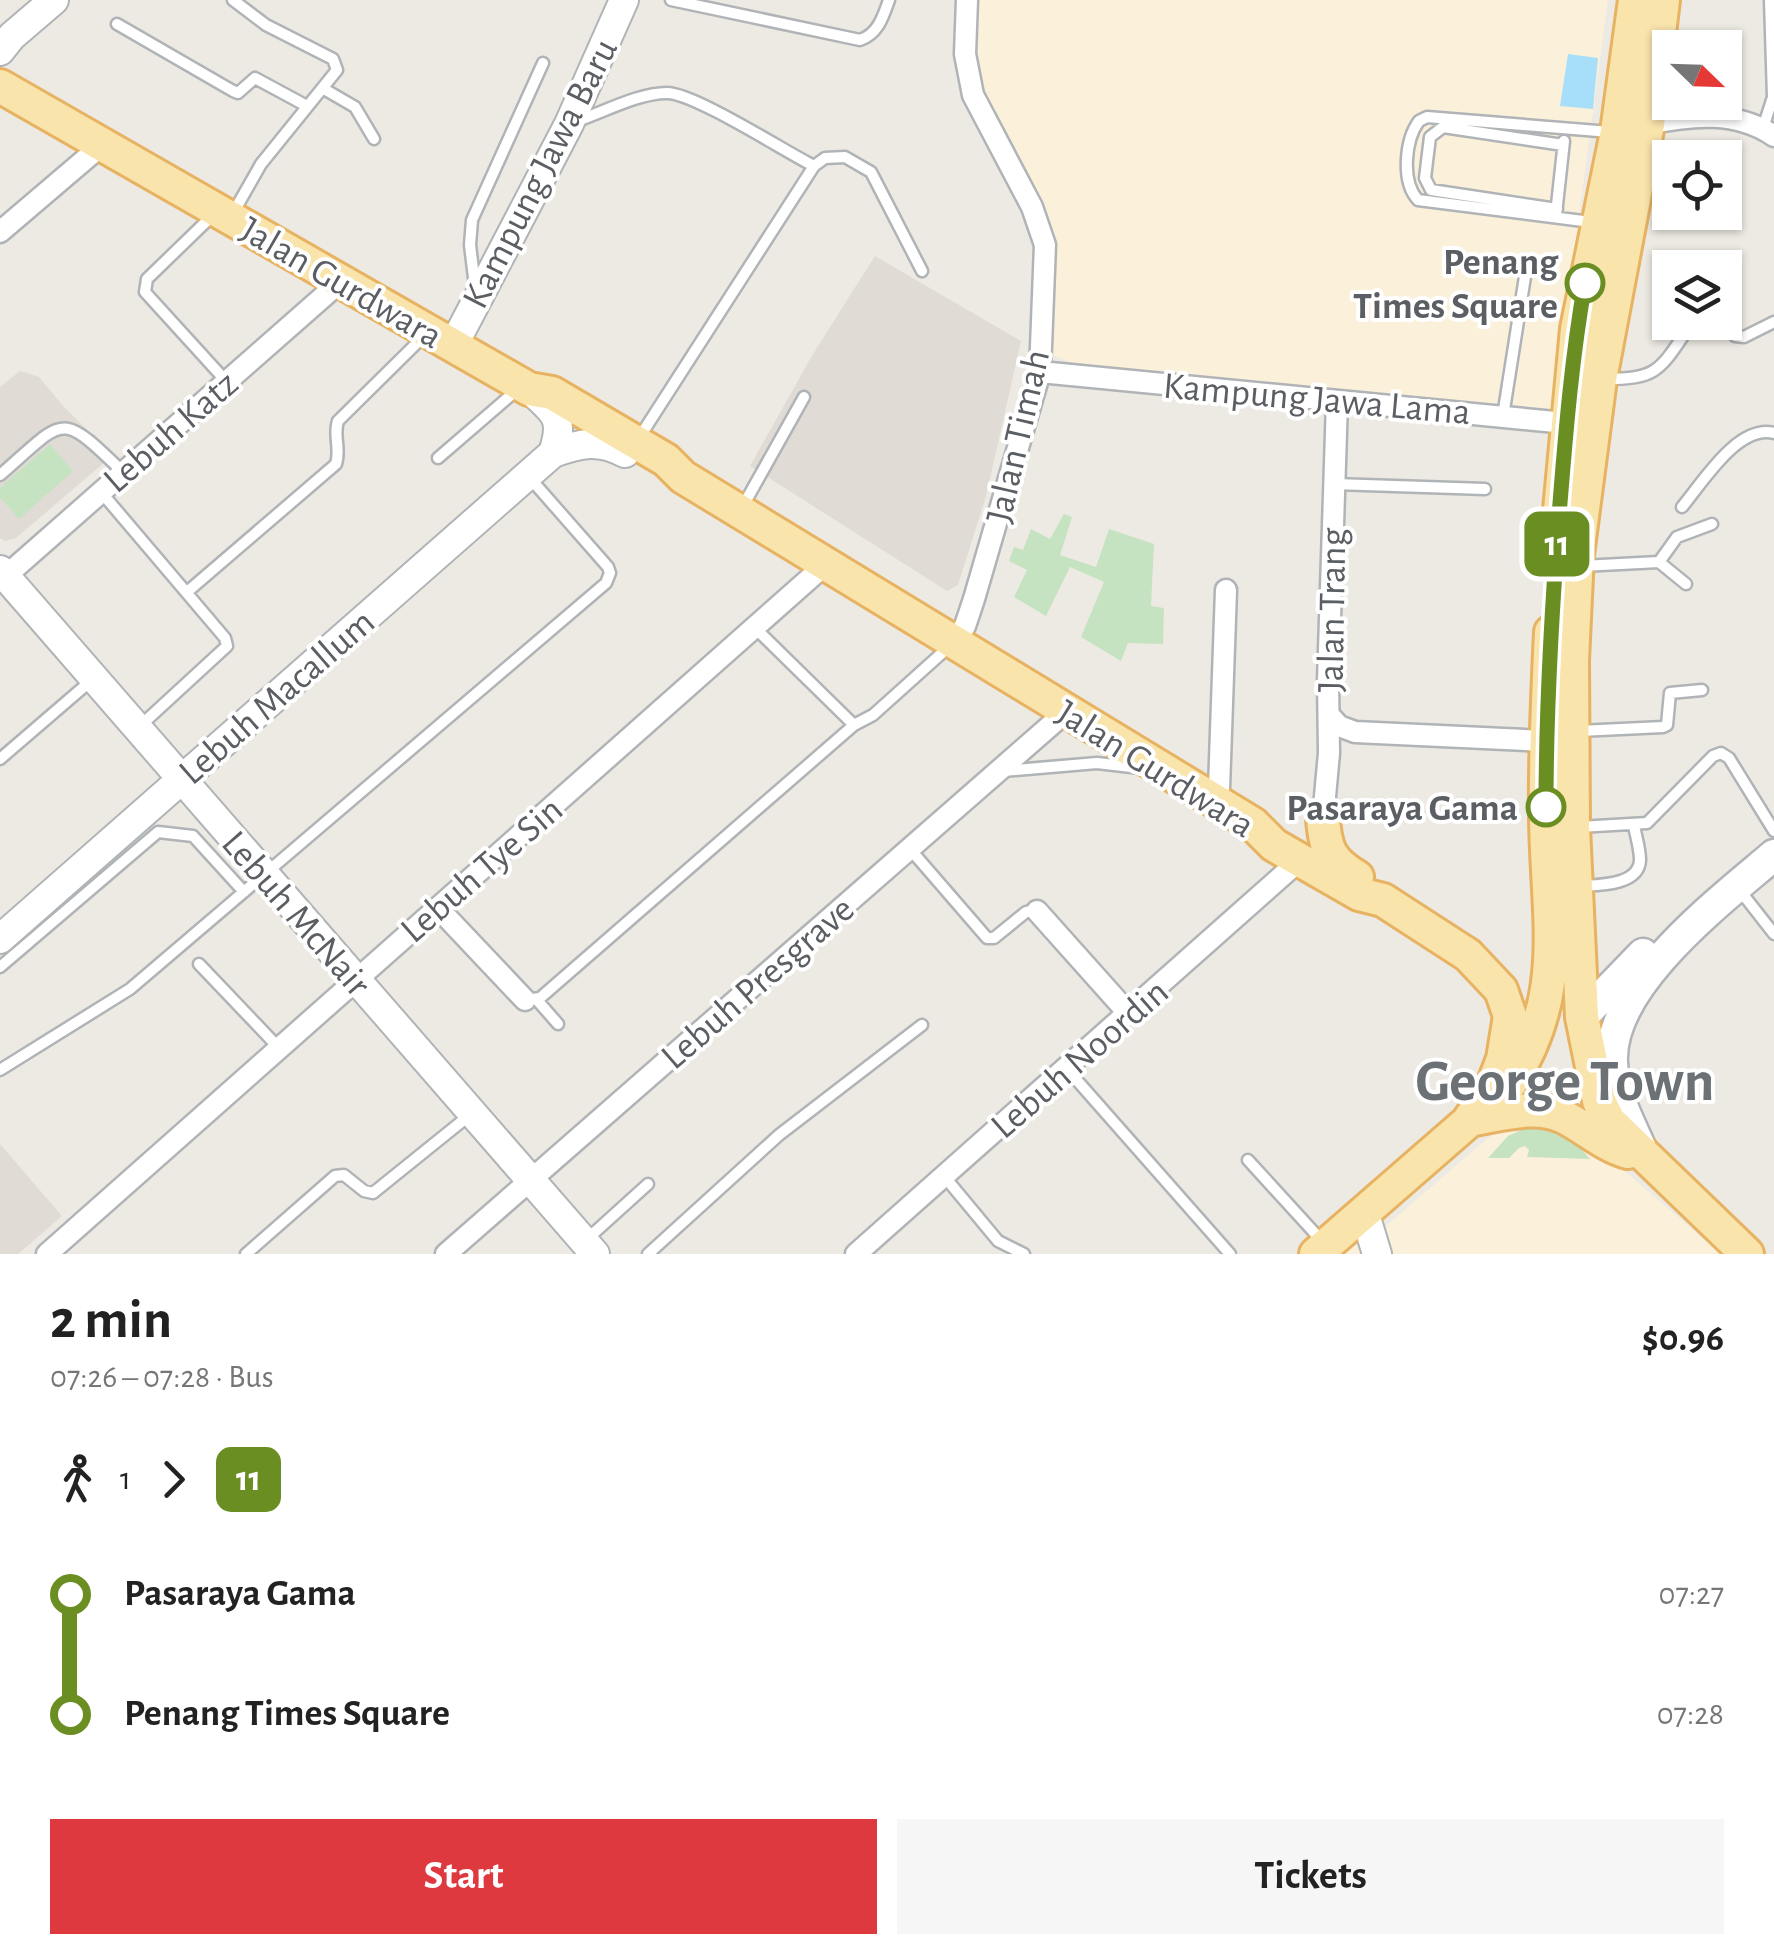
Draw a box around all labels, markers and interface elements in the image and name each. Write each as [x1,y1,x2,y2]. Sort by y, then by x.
north arrow [1652,30,1742,120]
map controls [1652,30,1742,340]
street label: Kampung Jawa Baru [456,33,625,315]
button: locate [1652,140,1742,230]
street label: Jalan Gurdwara [234,211,448,357]
place label: Penang Times Square [1353,244,1559,326]
button: layers [1652,250,1742,340]
marker: Penang Times Square [1566,264,1604,302]
street label: Jalan Timah [981,346,1057,527]
street label: Lebuh Katz [97,365,245,500]
street label: Kampung Jawa Lama [1161,368,1472,432]
line badge: 11 [1512,512,1602,576]
street label: Jalan Trang [1313,527,1353,693]
text: 11 [1544,527,1570,562]
street label: Lebuh Macallum [172,603,382,792]
street label: Jalan Gurdwara [1049,694,1261,846]
marker: Pasaraya Gama [1527,788,1565,826]
place label: Pasaraya Gama [1286,790,1518,828]
street label: Lebuh Tye Sin [394,791,570,950]
street label: Lebuh McNair [214,825,377,1005]
street label: Lebuh Presgrave [655,890,862,1077]
street label: Lebuh Noordin [985,973,1176,1146]
district label: George Town [1416,1054,1714,1112]
text: 2 min [50,1293,172,1348]
text: $0.96 [1642,1320,1724,1358]
text: 07:26 – 07:28 · Bus [50,1361,274,1393]
icon: walk [50,1452,105,1507]
icon: forward [146,1452,201,1507]
text: 11 [236,1462,261,1497]
text: 1 [120,1463,131,1495]
text: Pasaraya Gama [124,1575,356,1613]
text: 07:27 [1659,1578,1724,1610]
text: Penang Times Square [124,1695,450,1733]
text: 07:28 [1657,1698,1724,1730]
button: Start [50,1819,877,1934]
button: Tickets [897,1819,1724,1934]

